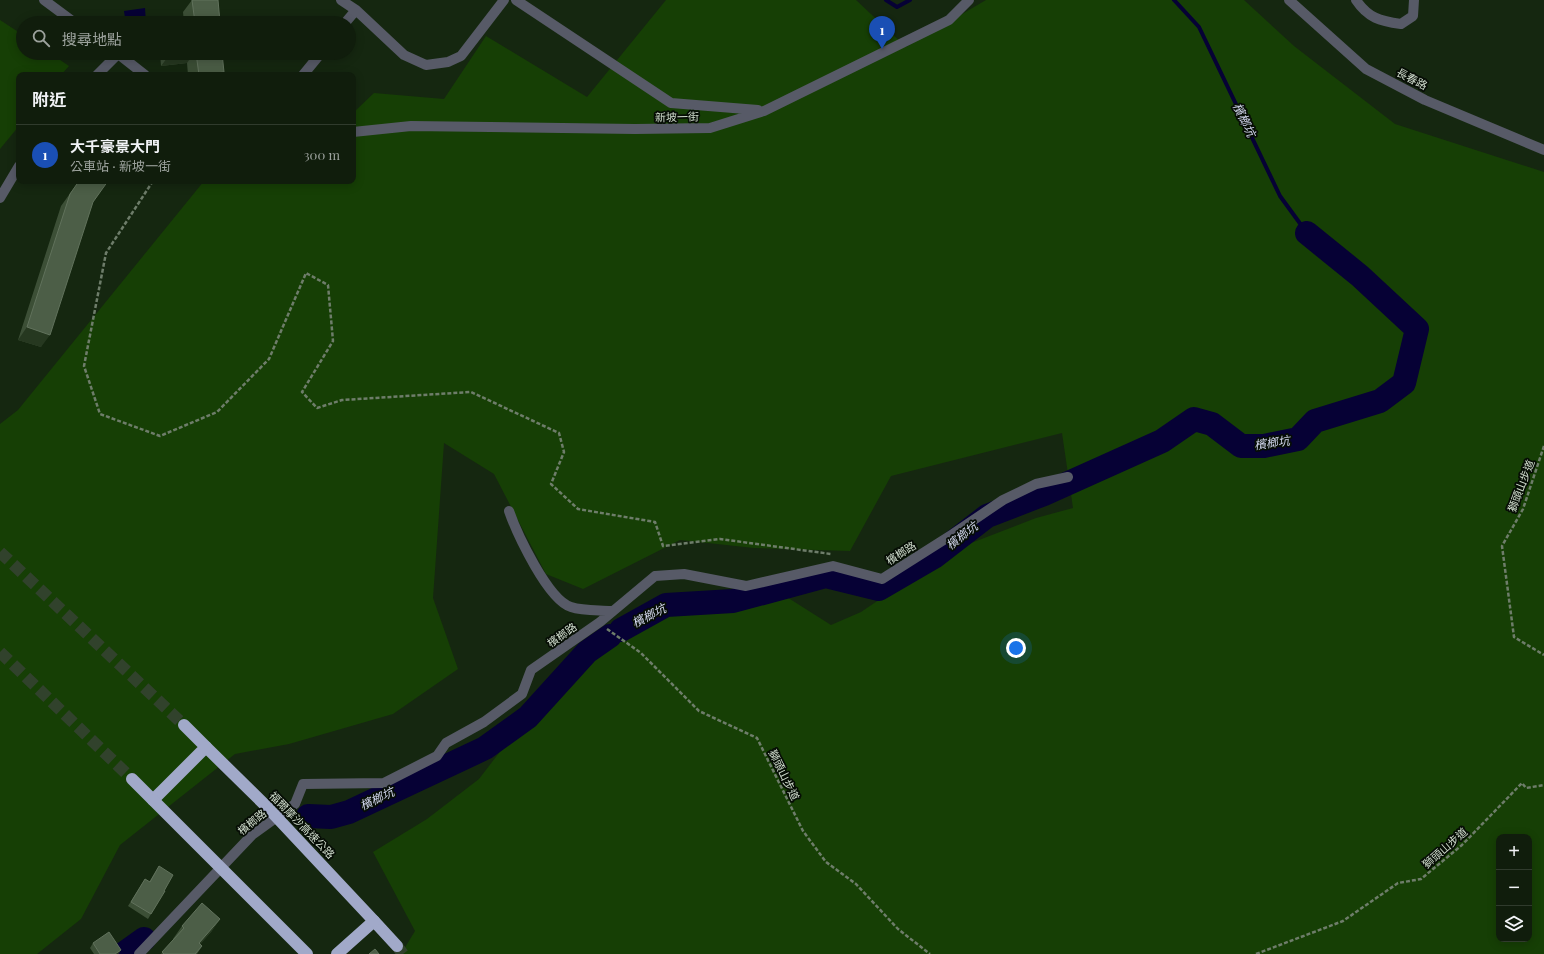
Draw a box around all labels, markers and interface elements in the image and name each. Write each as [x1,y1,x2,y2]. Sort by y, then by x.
search box [16,16,356,60]
pin: 1 [869,16,895,49]
icon: search [30,27,52,49]
text: 搜尋地點 [62,29,122,49]
street label: 長春路 [1394,64,1430,93]
text: 附近 [32,88,66,110]
water label: 檳榔坑 [1230,100,1261,141]
street label: 新坡一街 [655,109,699,124]
text: 大千豪景大門 [70,136,160,156]
text: 1 [43,146,47,163]
text: 300 m [304,146,340,163]
text: 公車站 · 新坡一街 [70,157,171,174]
water label: 檳榔坑 [1253,431,1293,452]
street label: 獅頭山步道 [1504,457,1537,514]
water label: 檳榔坑 [942,517,982,553]
street label: 檳榔路 [883,537,919,568]
water label: 檳榔坑 [629,599,670,630]
street label: 檳榔路 [544,619,580,650]
your location [1006,638,1026,658]
street label: 獅頭山步道 [766,747,803,803]
water label: 檳榔坑 [357,782,398,813]
street label: 福爾摩沙高速公路 [266,788,338,862]
street label: 檳榔路 [234,805,269,838]
street label: 獅頭山步道 [1419,824,1470,871]
map controls [1496,834,1532,942]
button: + [1496,834,1532,870]
button: − [1496,870,1532,906]
button: layers [1496,906,1532,942]

